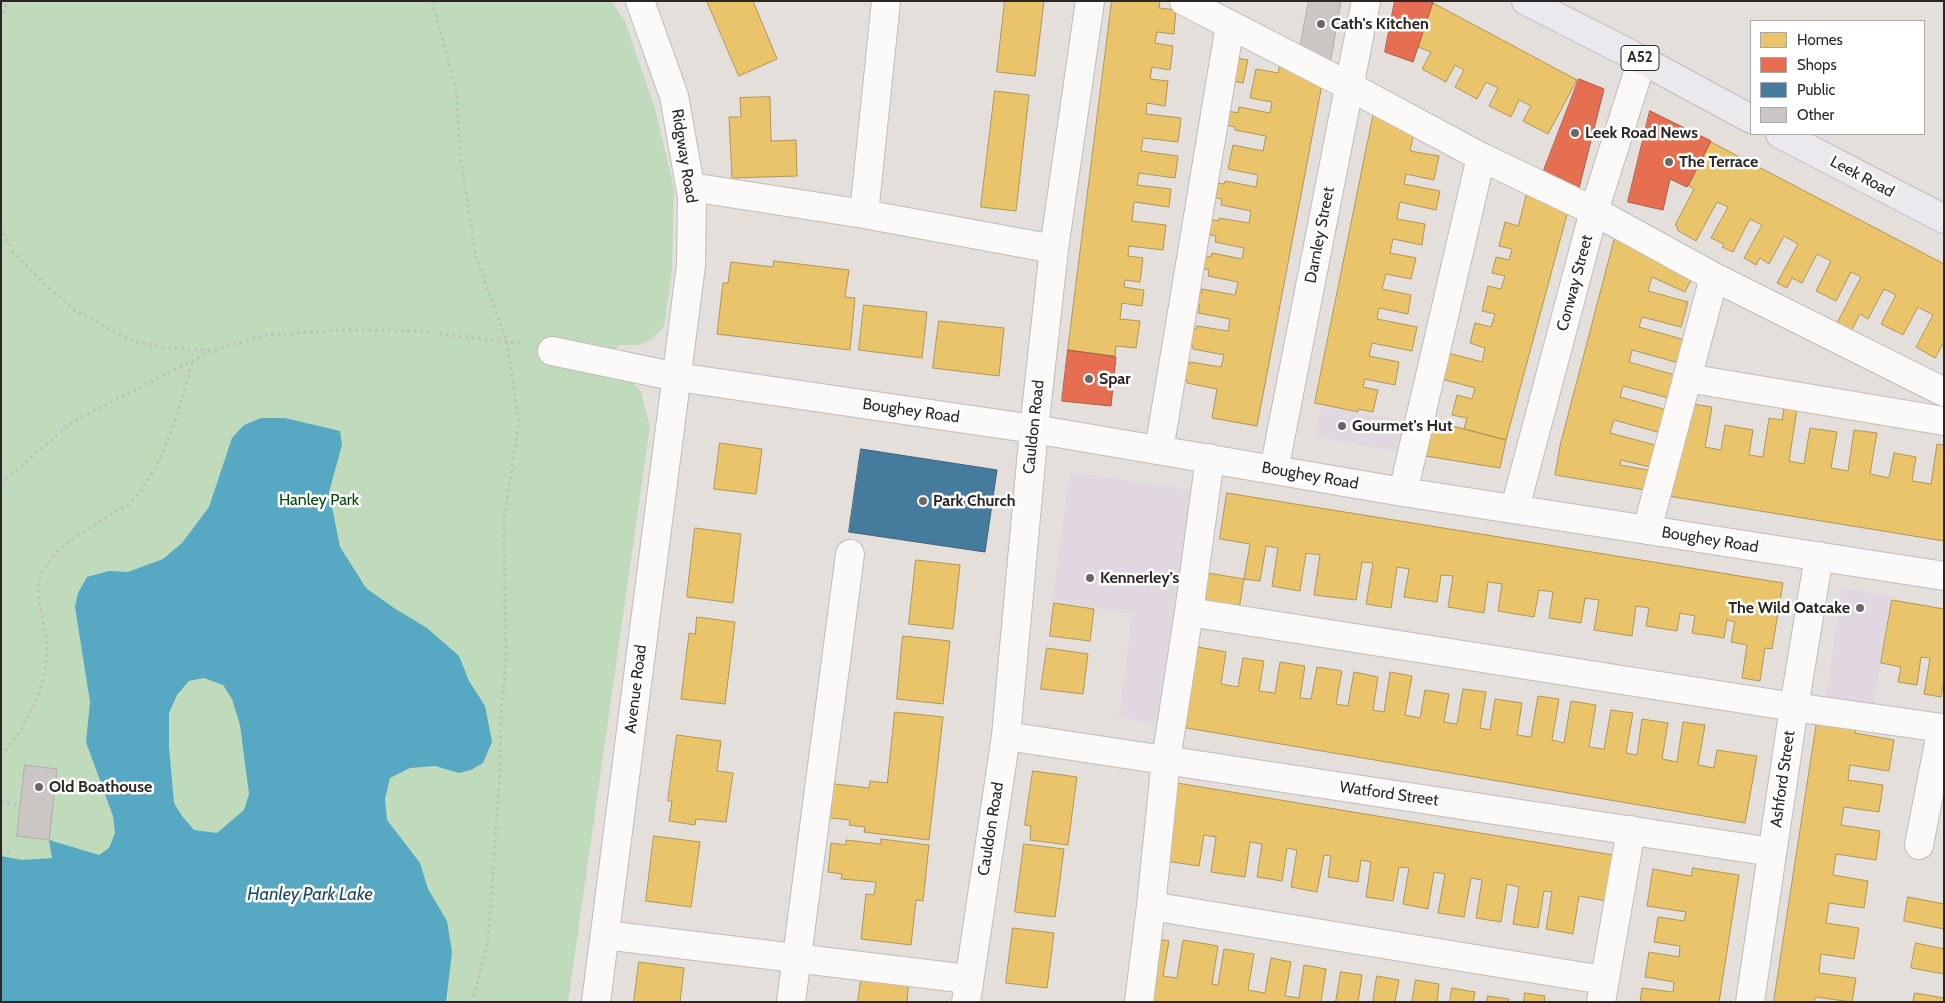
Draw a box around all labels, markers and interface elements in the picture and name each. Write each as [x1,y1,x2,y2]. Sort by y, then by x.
place label: Cath's Kitchen [1331,14,1429,34]
marker: Cath's Kitchen [1315,18,1327,30]
legend [1750,20,1925,135]
text: Homes [1797,31,1843,49]
road number: A52 [1621,46,1659,70]
text: Shops [1797,56,1837,74]
text: Public [1797,81,1835,99]
text: Other [1797,106,1834,124]
street label: Ridgway Road [667,108,701,204]
place label: Leek Road News [1585,123,1698,143]
marker: Leek Road News [1569,127,1581,139]
place label: The Terrace [1679,152,1758,172]
street label: Leek Road [1827,152,1897,202]
marker: The Terrace [1663,156,1675,168]
street label: Darnley Street [1301,185,1339,285]
street label: Conway Street [1553,233,1597,333]
place label: Spar [1099,369,1131,389]
marker: Spar [1083,373,1095,385]
street label: Cauldon Road [1020,379,1048,475]
street label: Boughey Road [861,395,961,427]
place label: Gourmet's Hut [1352,416,1452,436]
marker: Gourmet's Hut [1336,420,1348,432]
street label: Boughey Road [1260,458,1360,494]
park label: Hanley Park [279,490,359,510]
place label: Park Church [933,491,1015,511]
marker: Park Church [917,495,929,507]
street label: Boughey Road [1660,523,1760,557]
place label: Kennerley's [1100,568,1179,588]
marker: Kennerley's [1084,572,1096,584]
place label: The Wild Oatcake [1728,598,1850,618]
marker: The Wild Oatcake [1854,602,1866,614]
street label: Avenue Road [621,644,651,734]
street label: Ashford Street [1767,729,1799,829]
place label: Old Boathouse [49,777,152,797]
street label: Watford Street [1338,778,1440,810]
marker: Old Boathouse [33,781,45,793]
street label: Cauldon Road [974,781,1008,877]
water label: Hanley Park Lake [247,884,373,906]

